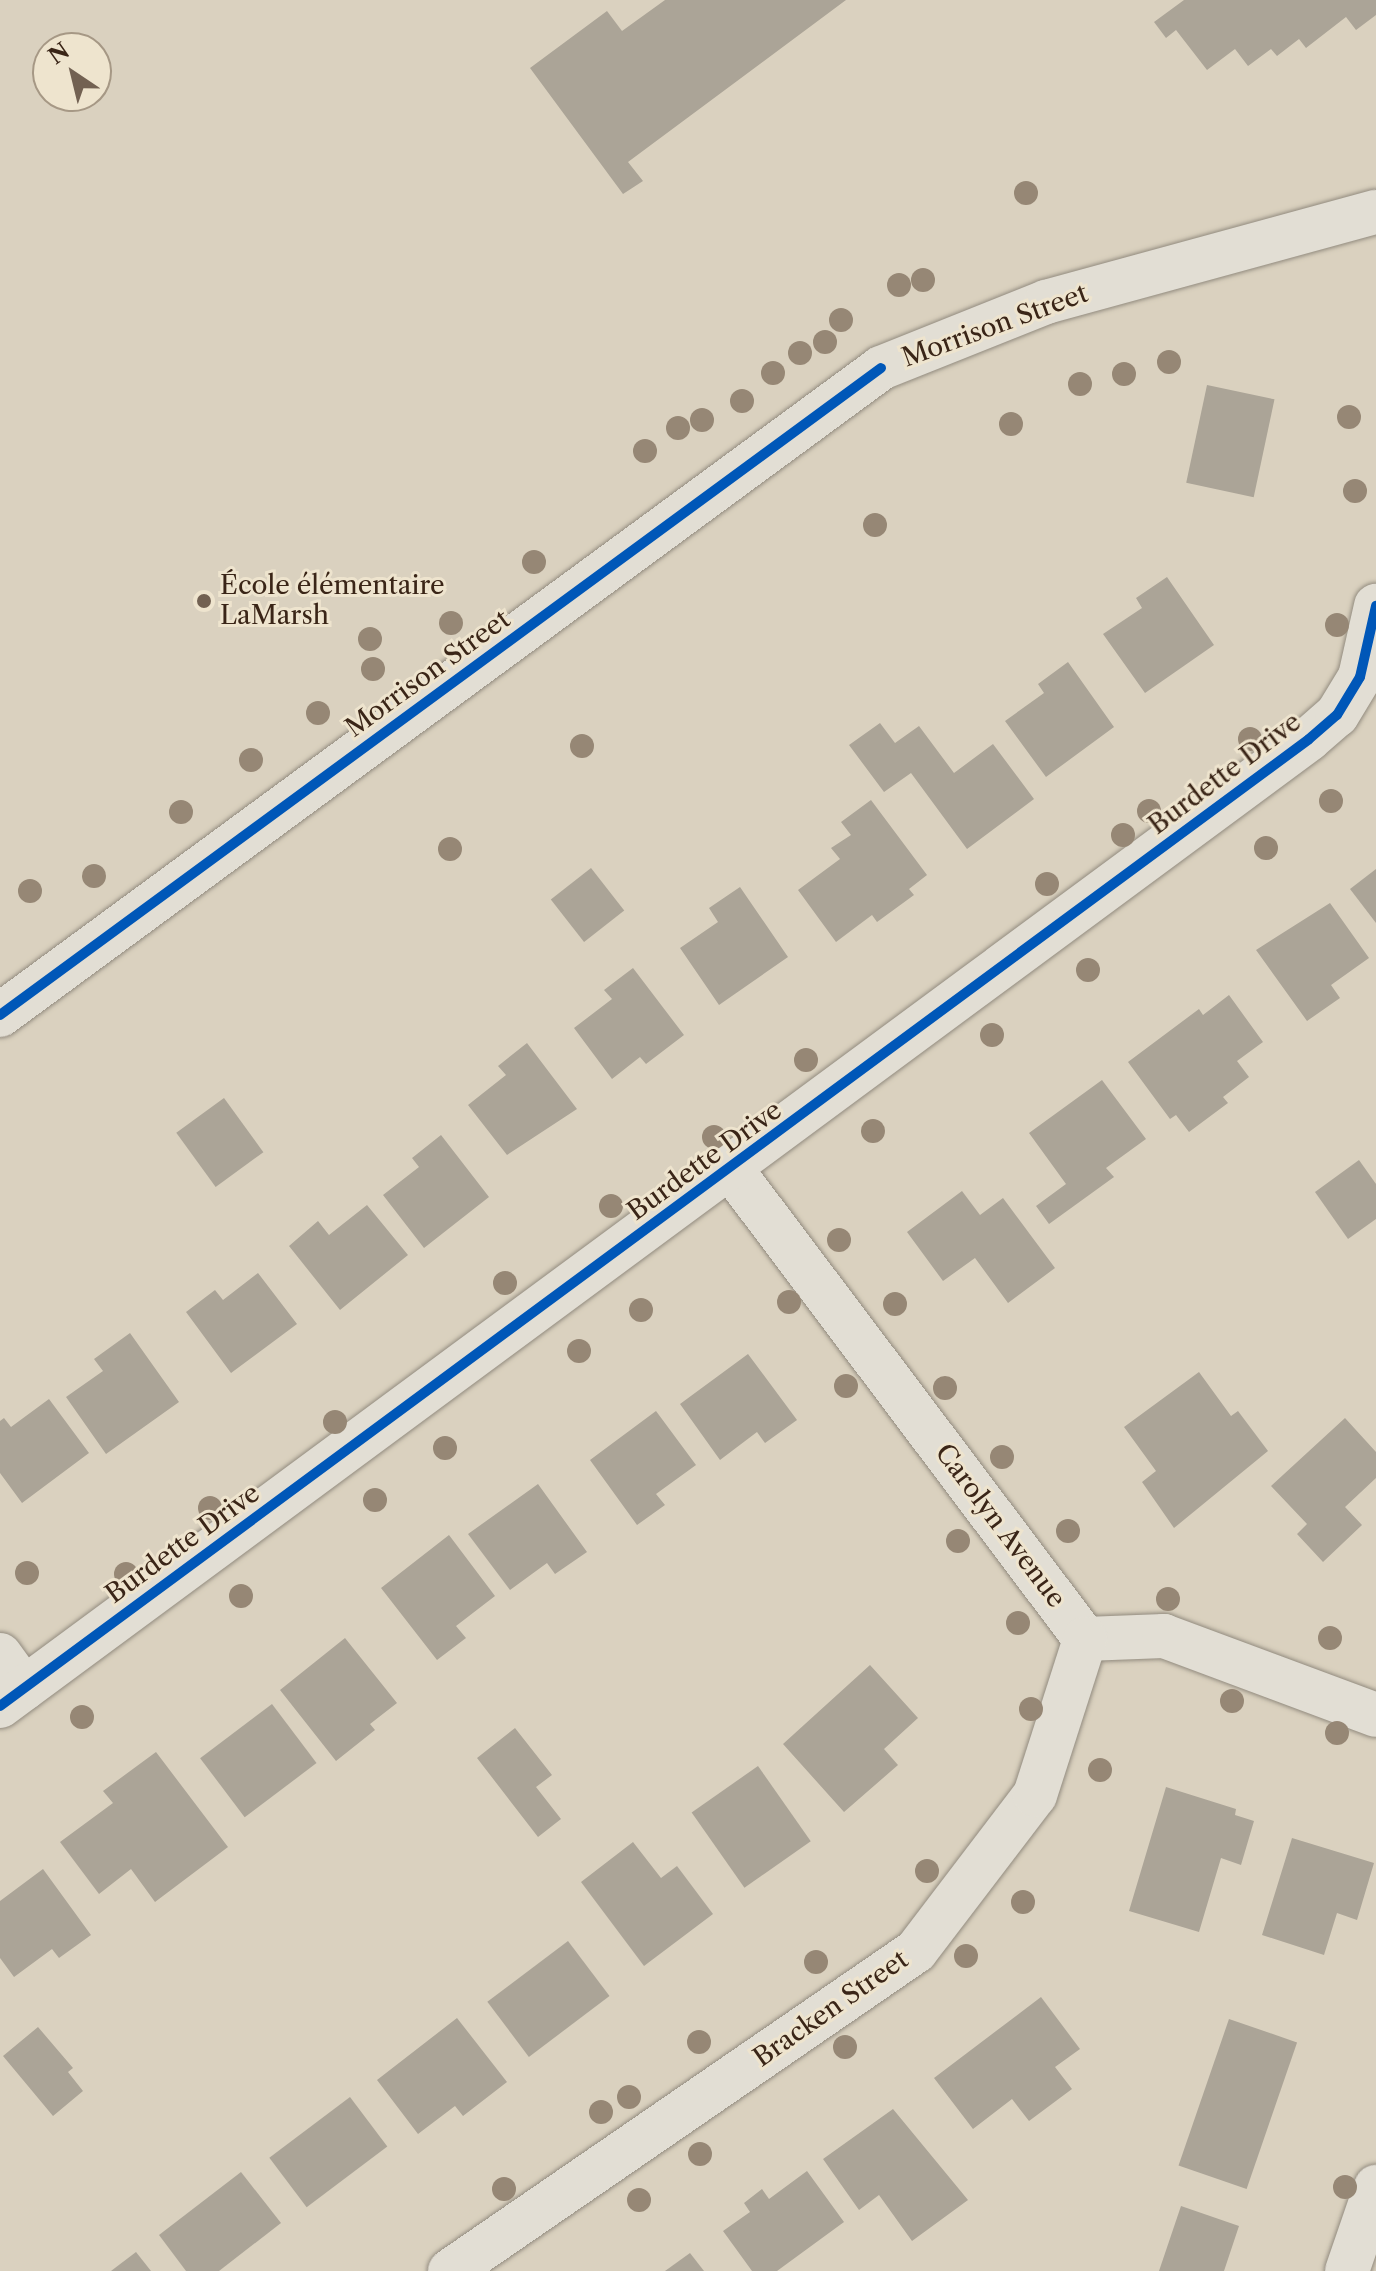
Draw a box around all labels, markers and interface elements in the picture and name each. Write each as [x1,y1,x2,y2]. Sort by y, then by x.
north arrow [32,32,112,112]
text: N [44,37,75,70]
street label: Morrison Street [898,278,1092,374]
place label: École élémentaire LaMarsh [220,570,445,632]
marker: École élémentaire LaMarsh [195,592,213,610]
street label: Morrison Street [340,604,516,744]
street label: Burdette Drive [1143,707,1307,841]
street label: Burdette Drive [622,1095,788,1227]
street label: Carolyn Avenue [928,1438,1072,1614]
street label: Burdette Drive [100,1478,266,1610]
street label: Bracken Street [748,1944,914,2074]

